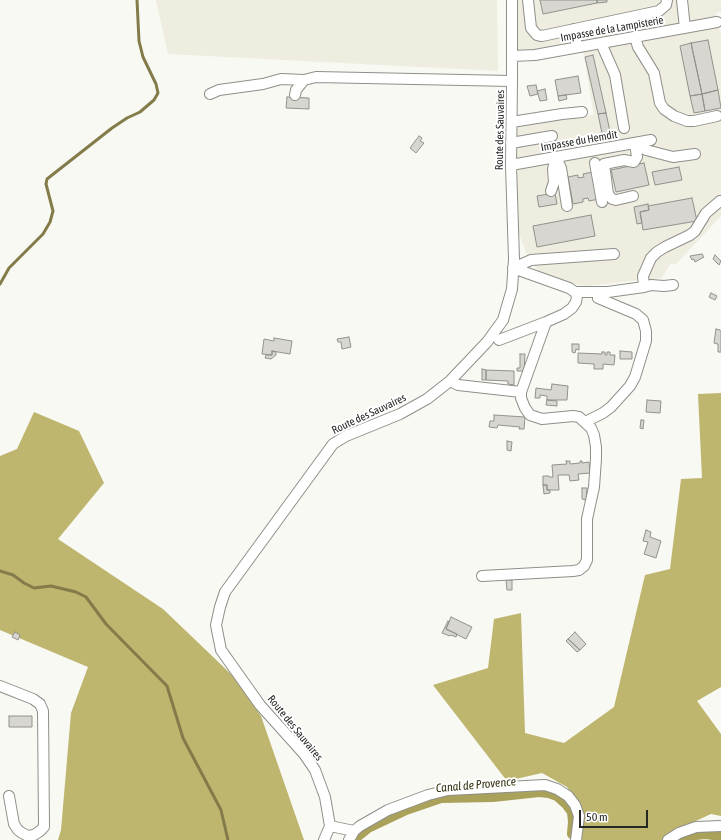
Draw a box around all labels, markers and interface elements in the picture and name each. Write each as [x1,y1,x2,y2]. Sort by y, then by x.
street label: Impasse de la Lampisterie [559,13,665,45]
street label: Route des Sauvaires [493,90,507,170]
street label: Impasse du Hemdit [540,128,618,154]
street label: Route des Sauvaires [330,391,408,437]
street label: Route des Sauvaires [265,693,325,763]
water label: Canal de Provence [435,774,517,796]
scale bar [581,802,650,828]
text: 50 m [586,810,608,824]

